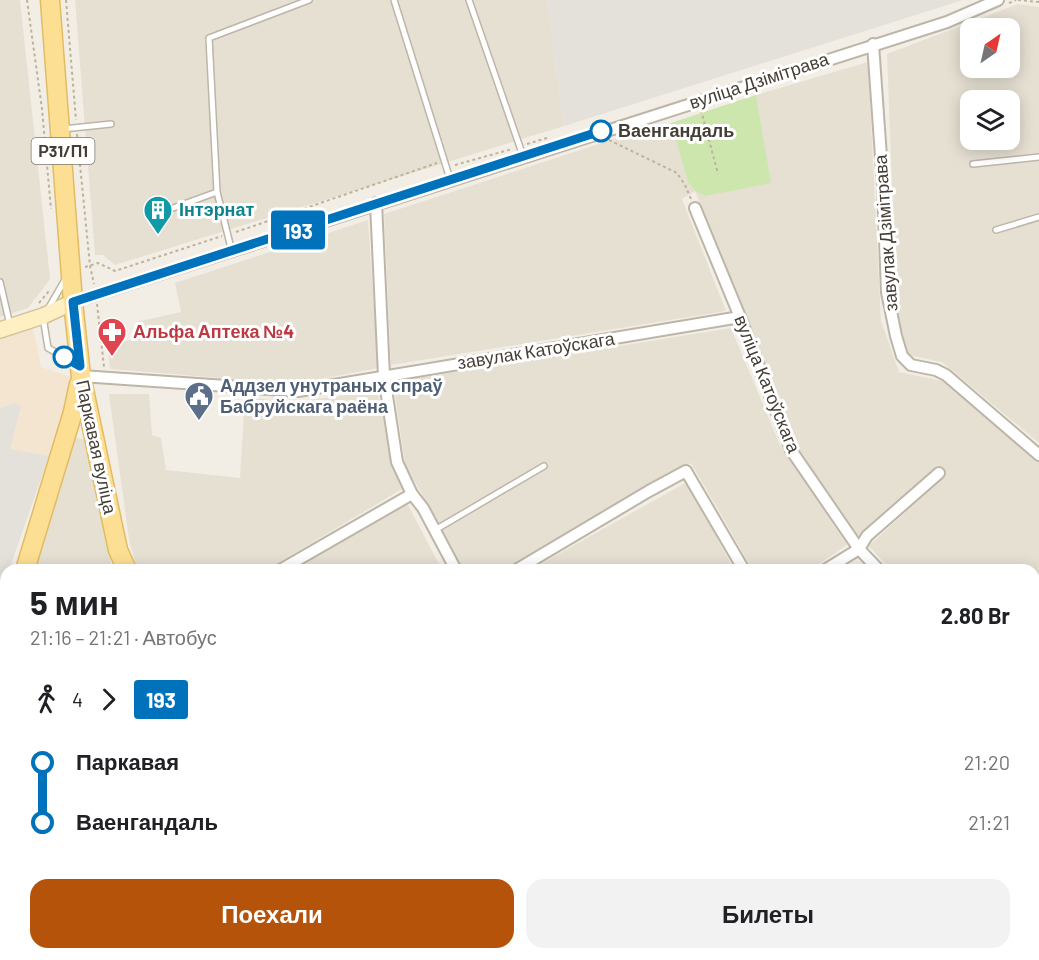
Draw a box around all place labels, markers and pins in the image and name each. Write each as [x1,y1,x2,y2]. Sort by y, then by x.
place label: Ваенгандаль [618,119,734,141]
marker: Ваенгандаль [590,120,612,142]
building icon: Інтэрнат [142,194,174,236]
place label: Інтэрнат [179,198,255,220]
pharmacy icon: Альфа Аптека №4 [96,316,128,358]
place label: Альфа Аптека №4 [133,320,294,342]
unlabelled marker [53,346,75,368]
place label: Аддзел унутраных спраў Бабруйскага раёна [220,374,443,417]
public building icon: Аддзел унутраных спраў Бабруйскага раёна [183,380,215,422]

